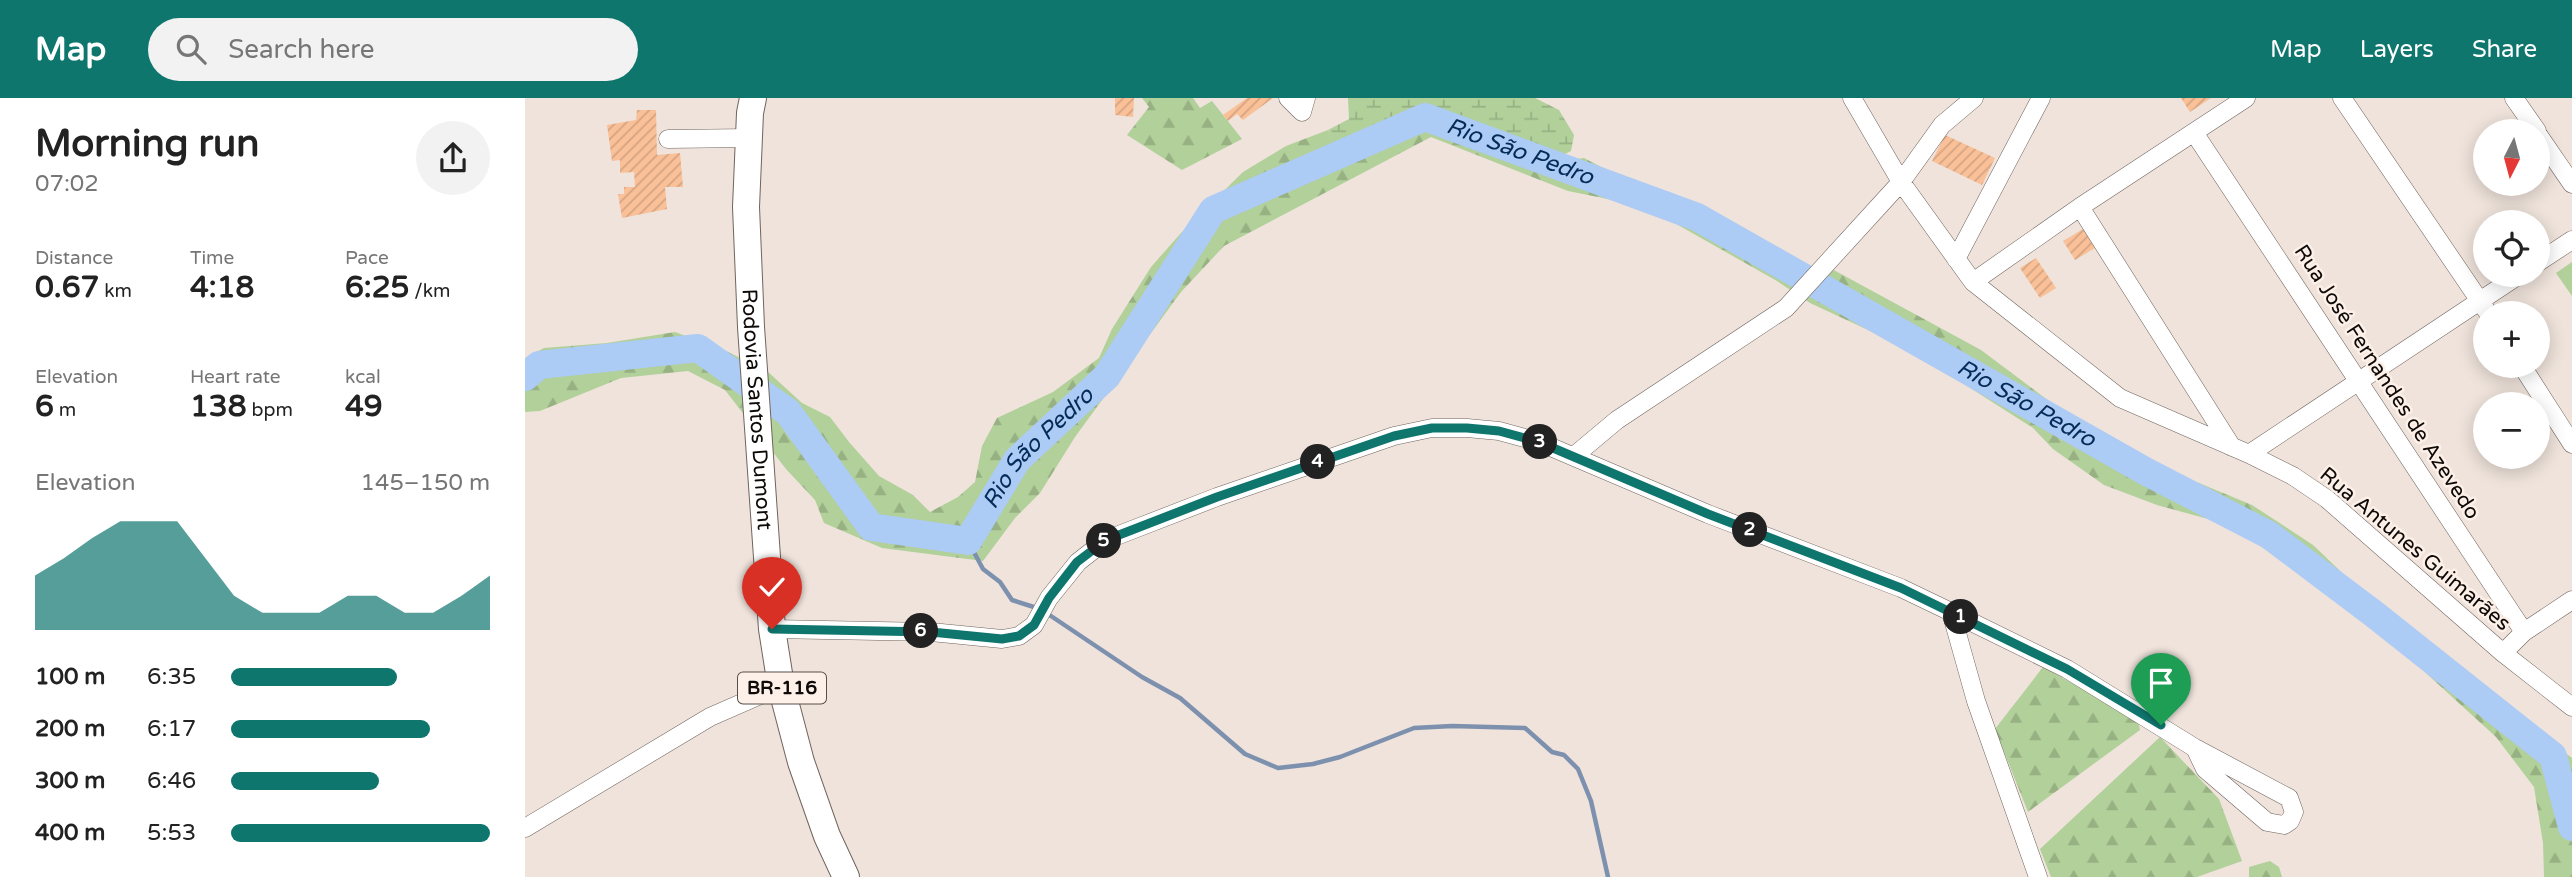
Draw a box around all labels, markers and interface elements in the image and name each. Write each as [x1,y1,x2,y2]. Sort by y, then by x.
search box [148,18,638,81]
text: Map [35,30,106,69]
icon: search [172,30,210,68]
text: Search here [228,34,374,65]
text: Map [2270,35,2322,64]
text: Layers [2360,35,2434,64]
text: Share [2472,35,2537,64]
water label: Rio São Pedro [1443,112,1598,192]
north arrow [2473,119,2550,196]
map controls [2473,119,2550,469]
text: Morning run [35,121,259,167]
button: share [416,121,490,195]
text: 07:02 [35,170,99,198]
button: locate [2473,210,2550,287]
street label: Rua José Fernandes de Azevedo [2289,240,2485,524]
text: Distance [35,247,113,269]
text: Time [190,247,234,269]
text: Pace [345,247,389,269]
text: 0.67 [35,269,99,306]
text: 4:18 [190,269,254,306]
text: 6:25 [345,269,409,306]
text: km [99,280,132,302]
text: /km [409,280,450,302]
street label: Rodovia Santos Dumont [737,288,778,531]
button: + [2473,301,2550,378]
water label: Rio São Pedro [1952,353,2101,454]
text: Elevation [35,366,118,388]
text: Heart rate [190,366,281,388]
text: kcal [345,366,381,388]
water label: Rio São Pedro [977,381,1100,514]
text: 6 [35,388,54,425]
text: 138 [190,388,247,425]
text: 49 [345,388,383,425]
button: − [2473,392,2550,469]
text: m [54,399,76,421]
text: bpm [247,399,293,421]
pin: 3 [1523,424,1557,460]
text: 3 [1534,430,1545,452]
pin: 4 [1301,444,1335,480]
text: 4 [1312,450,1323,472]
street label: Rua Antunes Guimarães [2315,462,2515,636]
text: Elevation [35,469,136,497]
text: 145–150 m [361,469,490,497]
pin: 2 [1733,512,1767,548]
text: 2 [1744,518,1755,540]
pin: 5 [1087,524,1121,558]
text: 5 [1098,529,1109,551]
pin [742,557,802,629]
icon: check [753,568,791,606]
pin: 1 [1943,600,1979,634]
text: 1 [1955,605,1966,627]
pin: 6 [903,614,939,648]
text: 6 [915,619,926,641]
pin [2131,653,2191,725]
text: 100 m [35,663,105,691]
text: 6:35 [147,663,196,691]
icon: arrive [2142,664,2180,702]
road number: BR-116 [738,673,826,704]
text: 200 m [35,715,105,743]
text: 6:17 [147,715,196,743]
text: 300 m [35,767,105,795]
text: 6:46 [147,767,196,795]
text: 400 m [35,819,105,847]
text: 5:53 [147,819,196,847]

